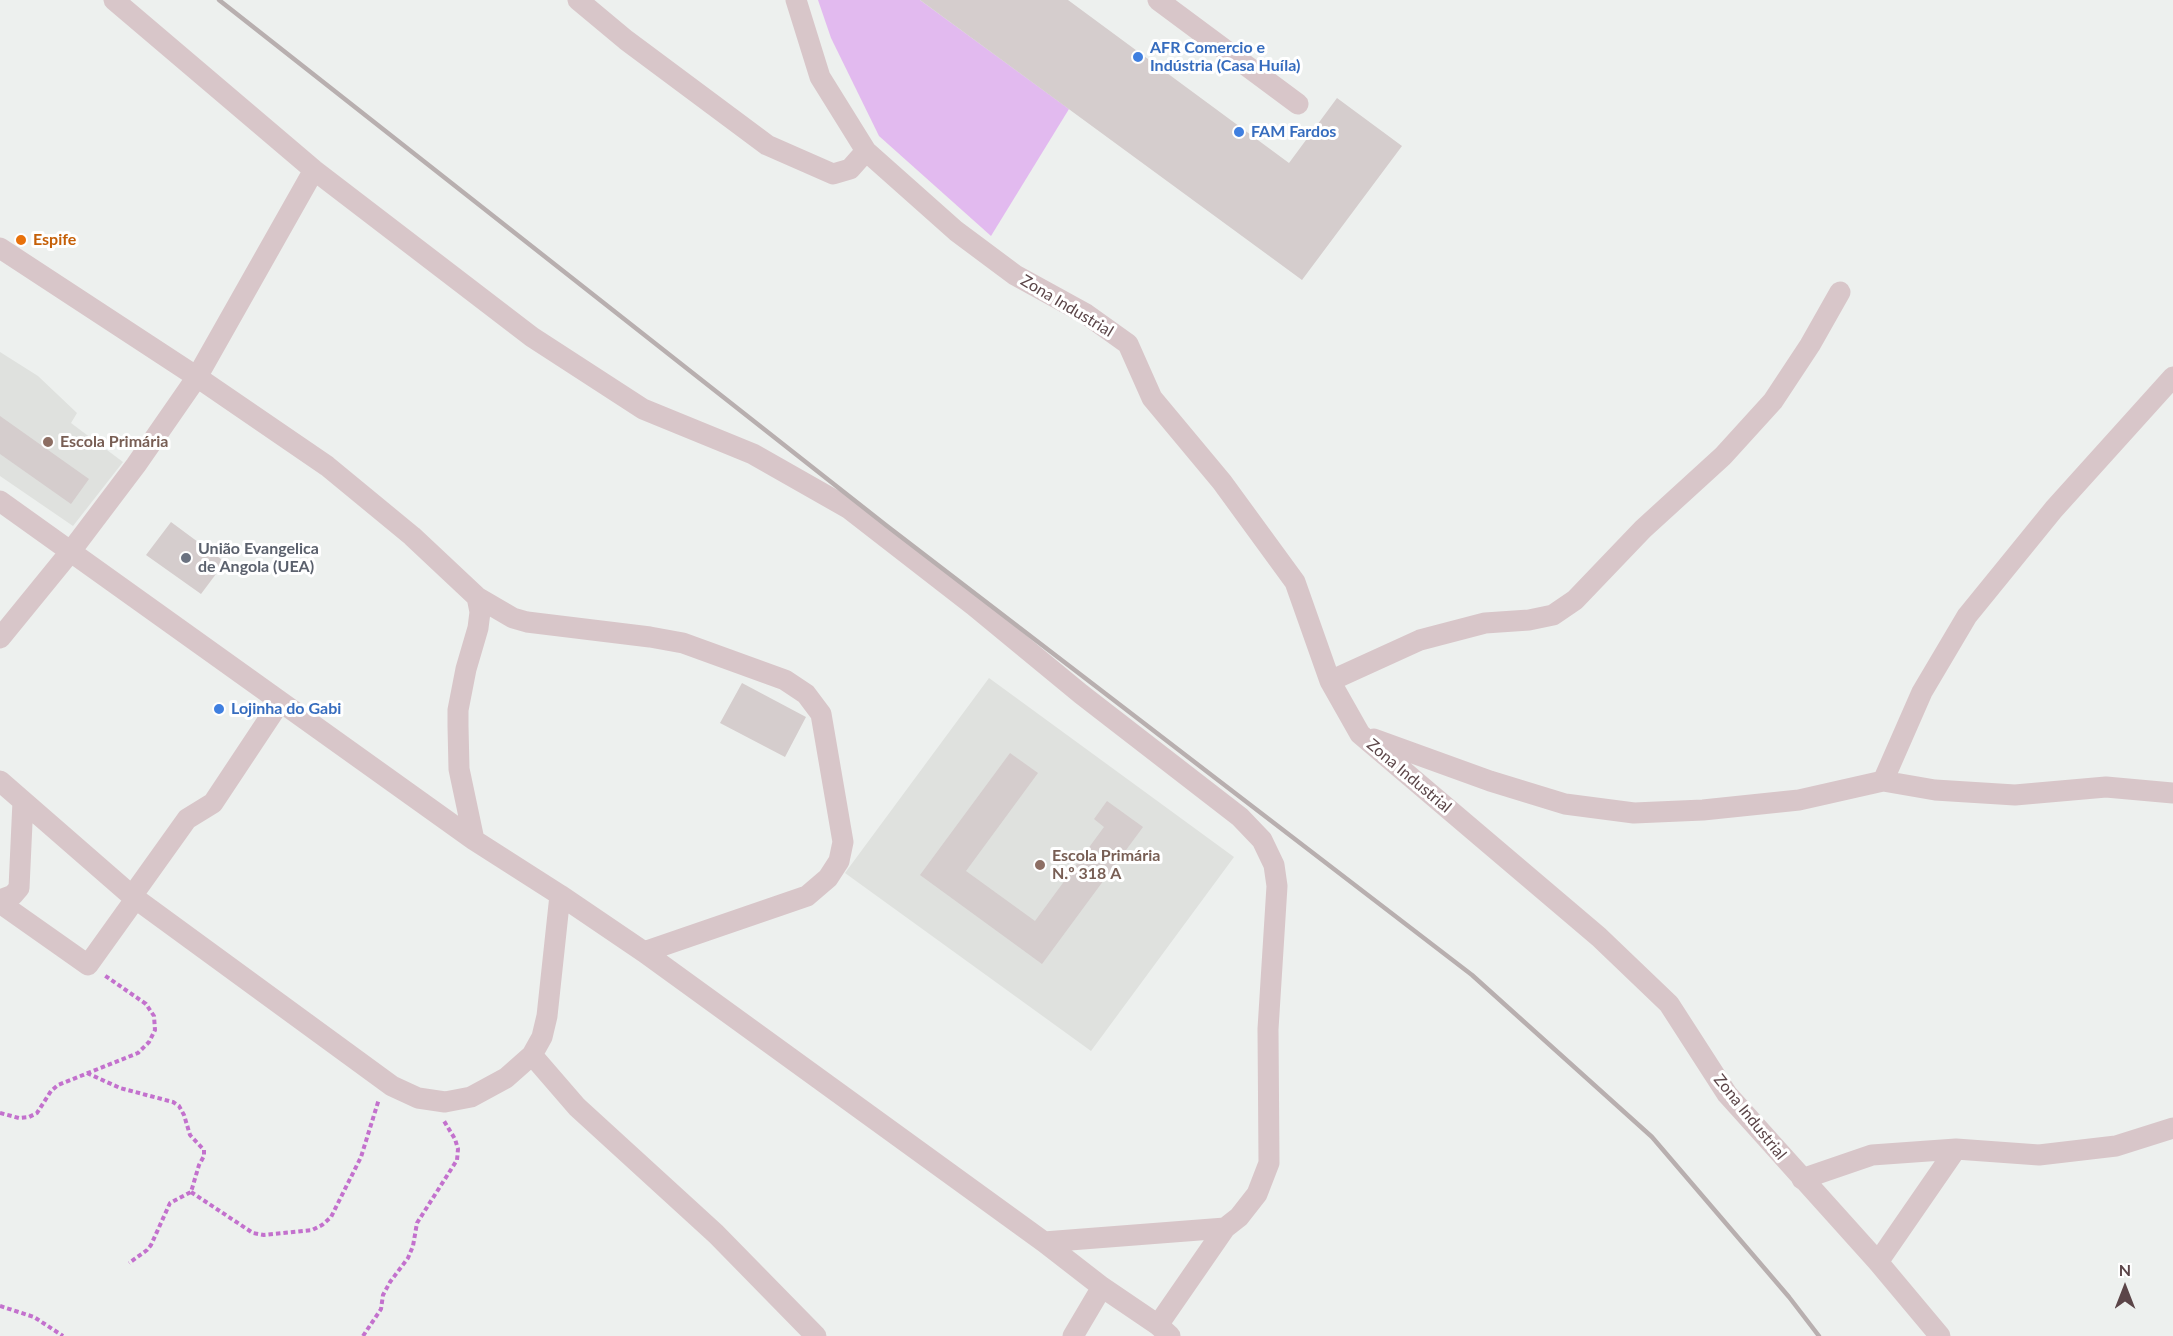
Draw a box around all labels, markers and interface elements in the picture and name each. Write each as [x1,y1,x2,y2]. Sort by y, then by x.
place label: AFR Comercio e Indústria (Casa Huíla) [1150,38,1300,76]
marker: AFR Comercio e Indústria (Casa Huíla) [1131,50,1145,64]
place label: FAM Fardos [1251,122,1336,142]
marker: FAM Fardos [1232,125,1246,139]
place label: Espife [33,230,76,250]
marker: Espife [14,233,28,247]
street label: Zona Industrial [1017,271,1117,341]
place label: Escola Primária [60,432,168,452]
marker: Escola Primária [41,435,55,449]
place label: União Evangelica de Angola (UEA) [198,539,319,577]
marker: União Evangelica de Angola (UEA) [179,551,193,565]
place label: Lojinha do Gabi [231,699,341,719]
marker: Lojinha do Gabi [212,702,226,716]
street label: Zona Industrial [1363,735,1455,817]
place label: Escola Primária N.º 318 A [1052,846,1160,884]
marker: Escola Primária N.º 318 A [1033,858,1047,872]
street label: Zona Industrial [1710,1070,1790,1164]
north arrow [2095,1258,2155,1318]
text: N [2119,1260,2131,1279]

